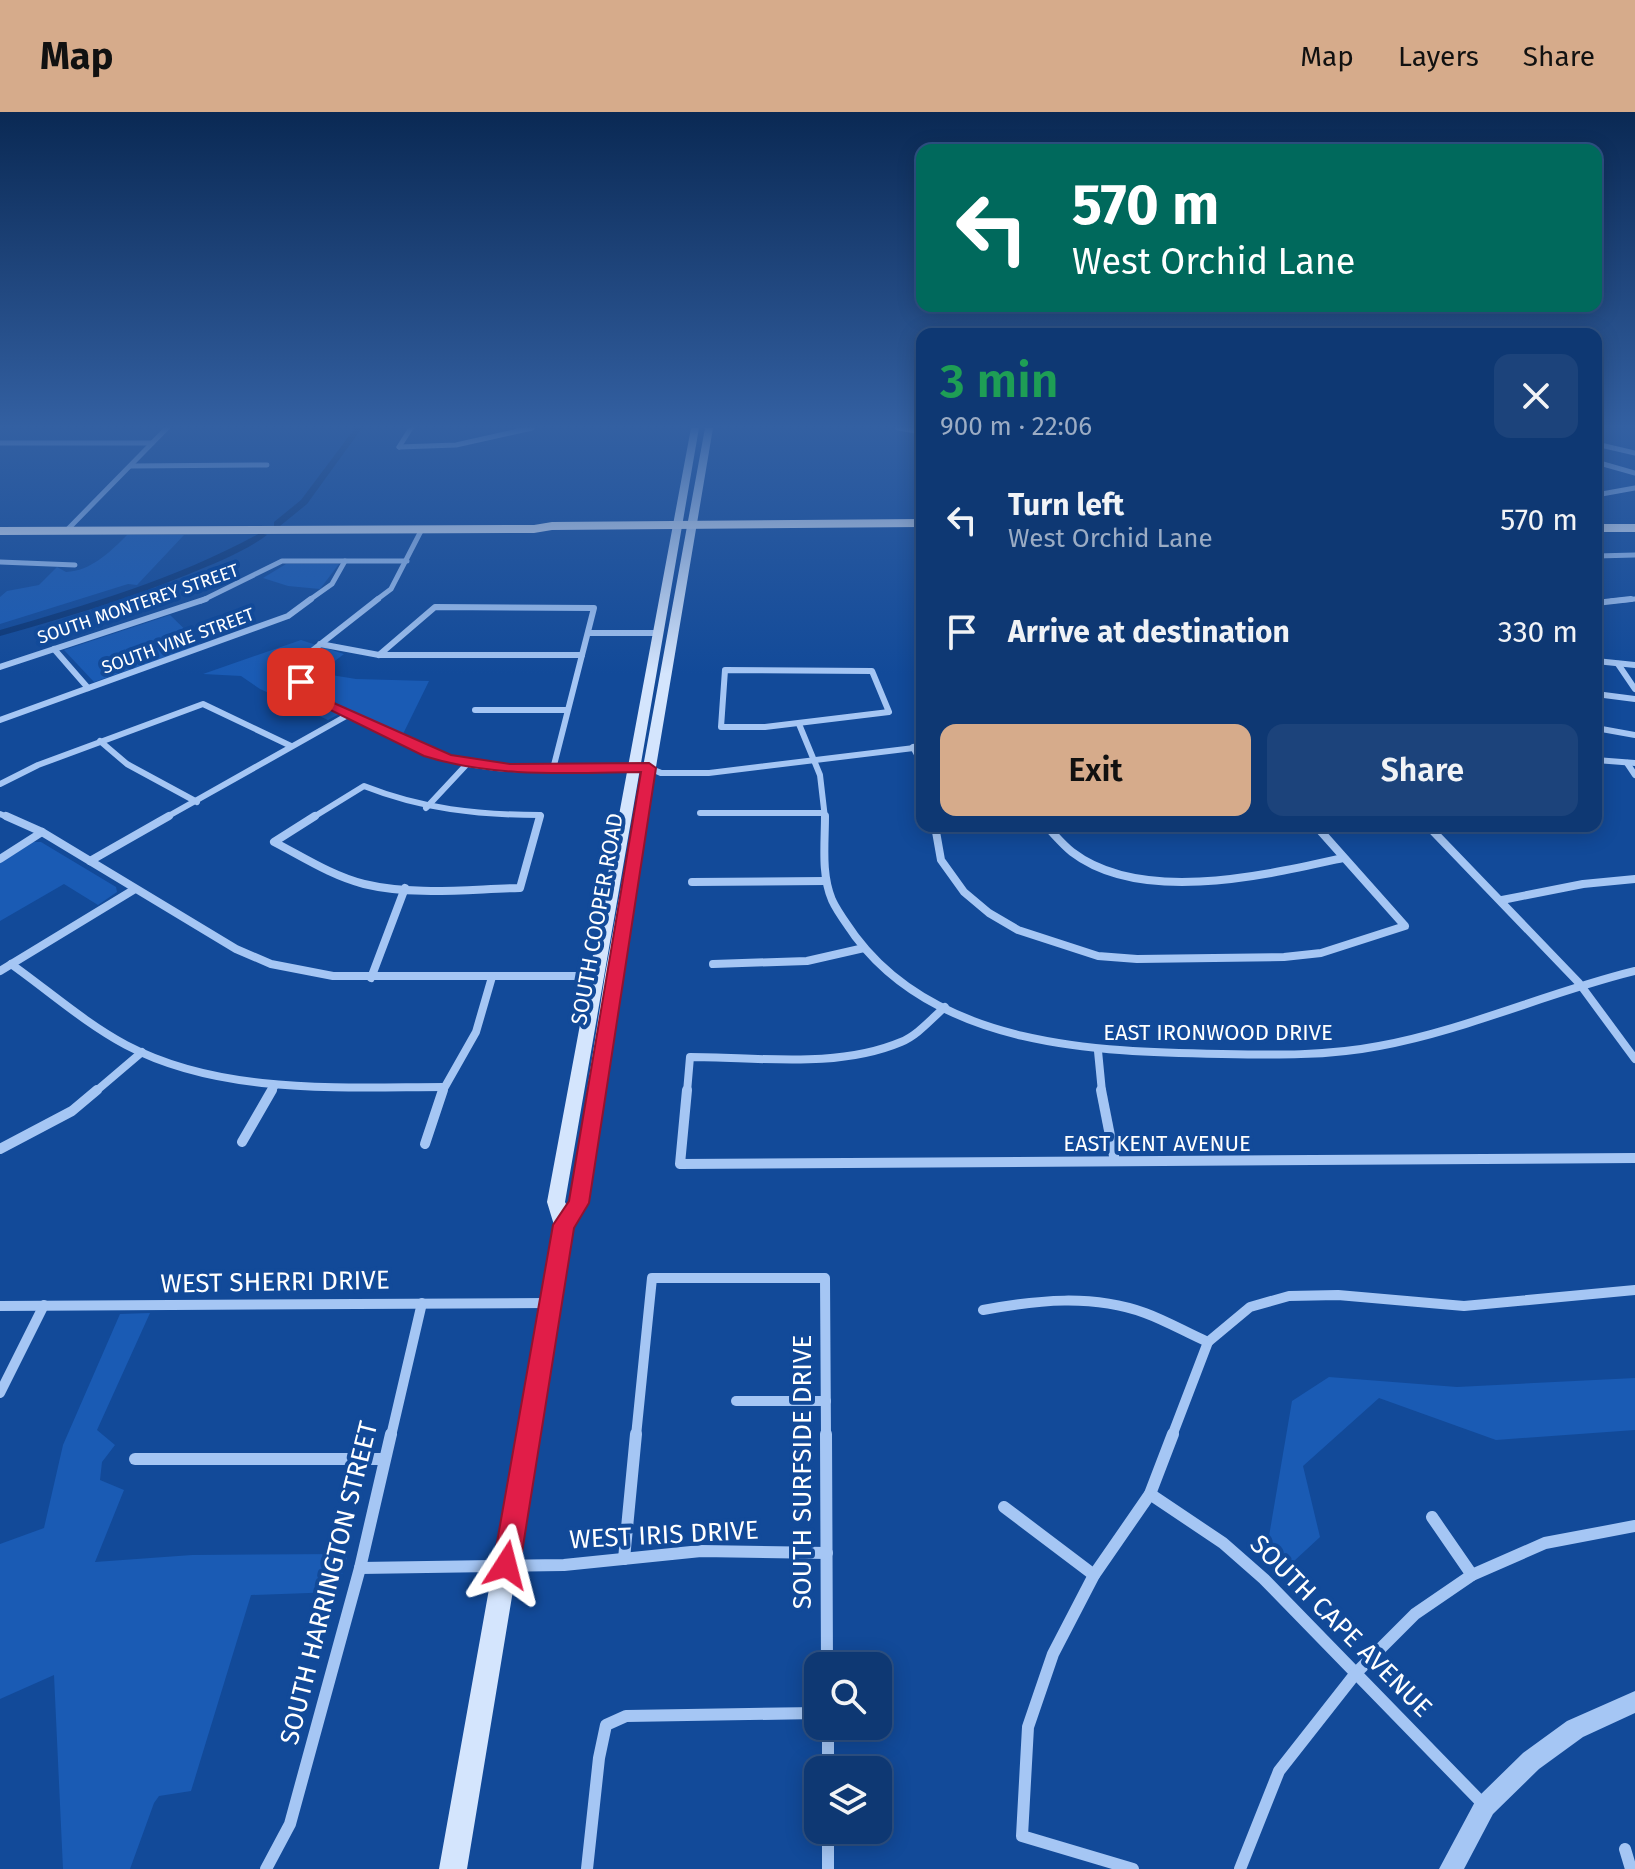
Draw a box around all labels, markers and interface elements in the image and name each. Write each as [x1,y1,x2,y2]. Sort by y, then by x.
text: Map [40,33,113,79]
text: Map [1300,40,1354,73]
text: Layers [1398,40,1479,73]
text: Share [1523,40,1595,73]
text: 570 m [1072,172,1219,239]
icon: left [940,176,1044,280]
text: West Orchid Lane [1072,240,1355,284]
text: 3 min [940,352,1058,410]
button: close [1494,354,1578,438]
text: 900 m · 22:06 [940,411,1092,442]
text: Turn left [1008,487,1124,523]
icon: left [940,498,984,542]
text: 570 m [1500,502,1578,538]
text: West Orchid Lane [1008,523,1213,554]
street label: SOUTH MONTEREY STREET [35,559,242,649]
street label: SOUTH VINE STREET [99,603,258,679]
icon: arrive [940,610,984,654]
text: Arrive at destination [1008,614,1290,650]
text: 330 m [1498,614,1578,650]
pin [267,648,335,716]
icon: arrive [279,660,323,704]
button: Exit [940,724,1251,816]
button: Share [1267,724,1578,816]
street label: SOUTH COOPER ROAD [565,811,629,1027]
street label: EAST IRONWOOD DRIVE [1103,1019,1333,1046]
street label: EAST KENT AVENUE [1063,1130,1251,1157]
street label: WEST SHERRI DRIVE [160,1265,390,1299]
street label: SOUTH SURFSIDE DRIVE [787,1335,818,1609]
street label: SOUTH HARRINGTON STREET [274,1418,384,1748]
street label: WEST IRIS DRIVE [568,1515,760,1555]
position arrow [464,1523,548,1607]
street label: SOUTH CAPE AVENUE [1244,1529,1438,1723]
map controls [804,1652,892,1844]
button: search [804,1652,892,1740]
button: layers [804,1756,892,1844]

